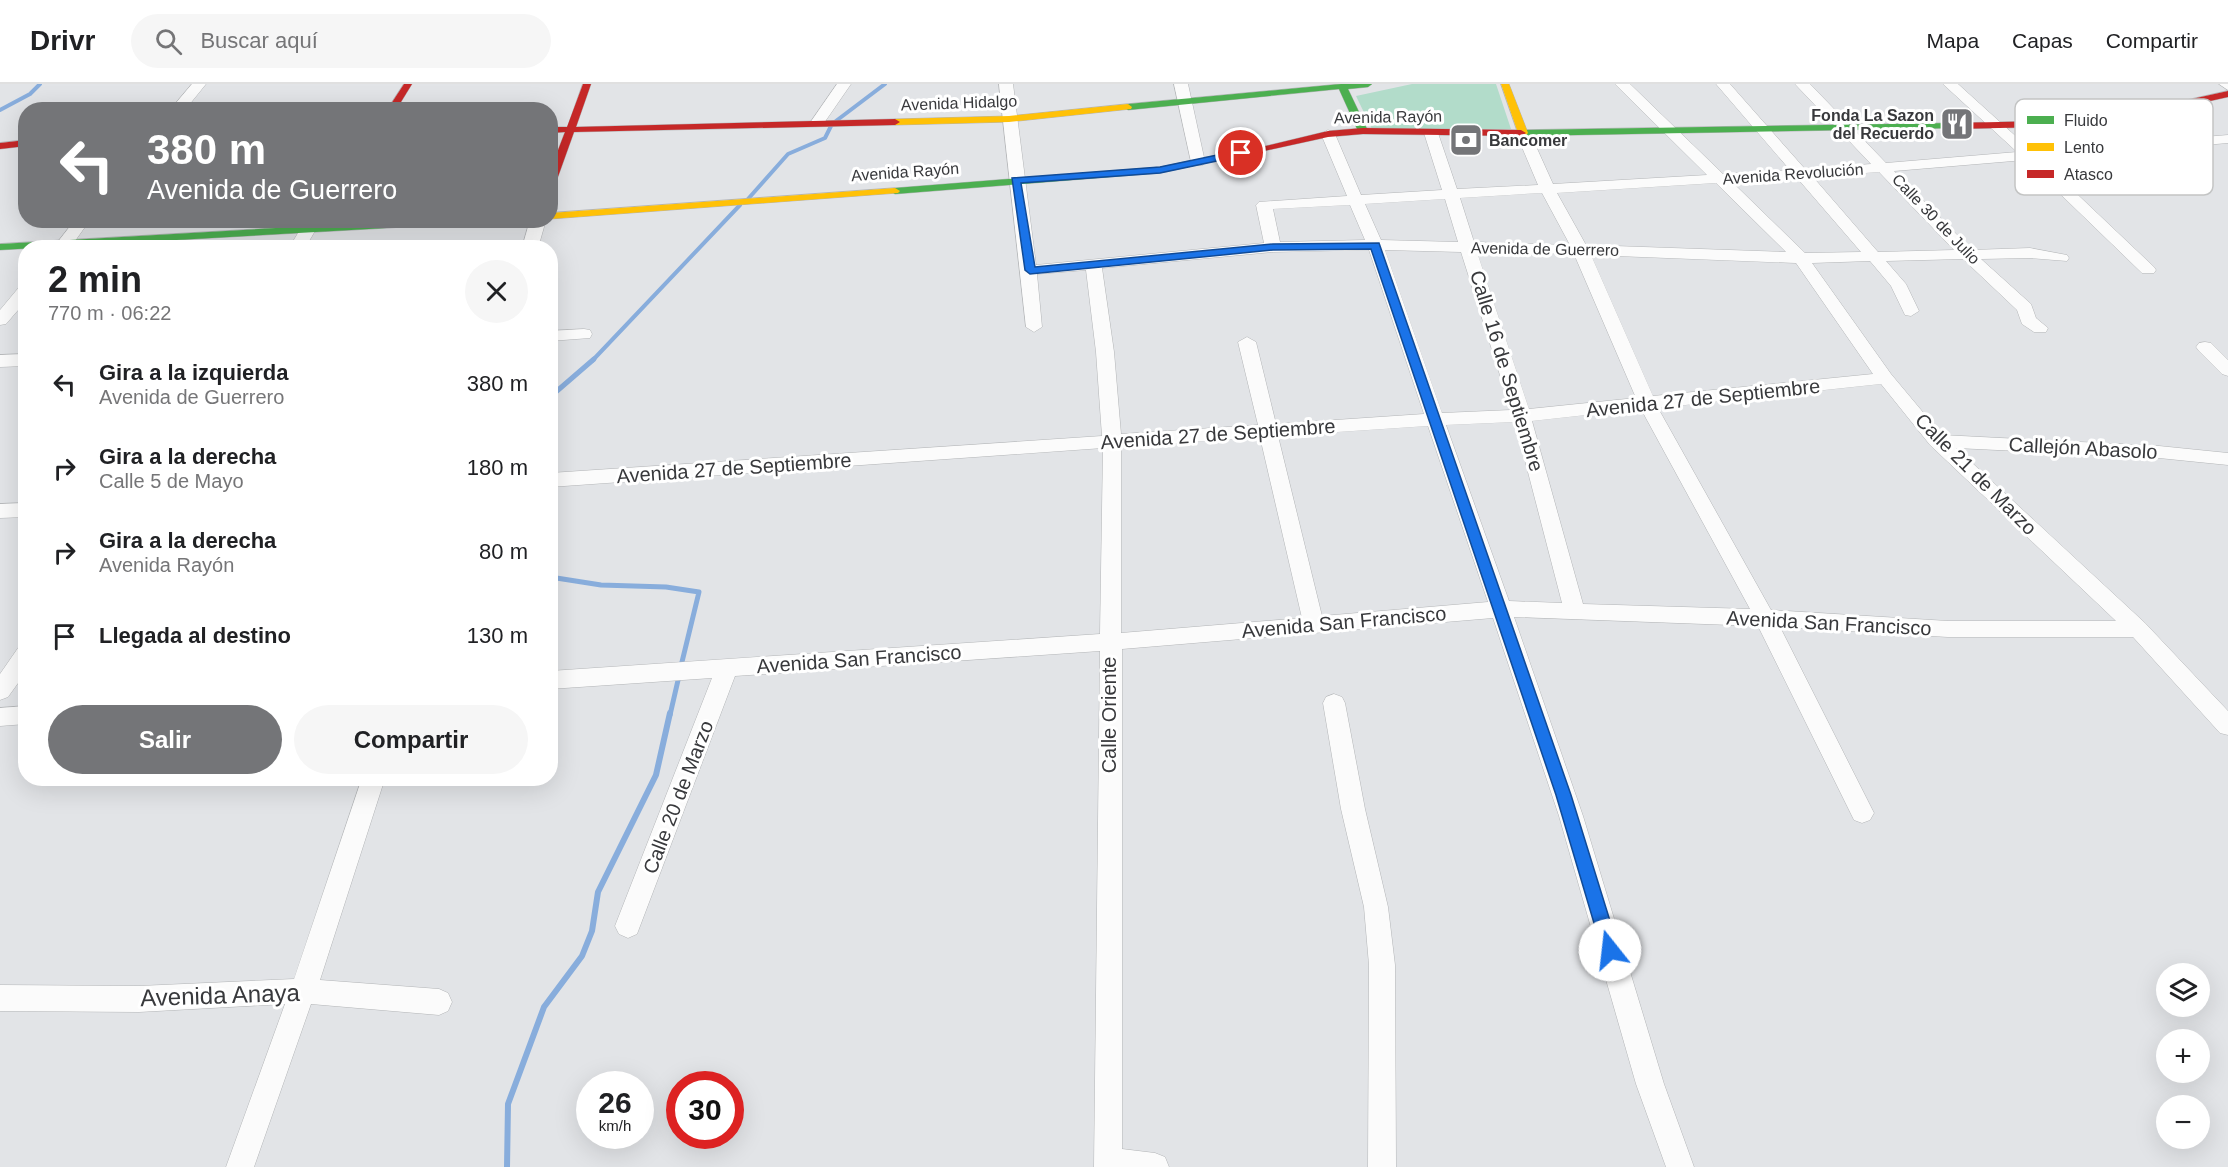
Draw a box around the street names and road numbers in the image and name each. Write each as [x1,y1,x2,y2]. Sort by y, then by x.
street label: Avenida Hidalgo [901,92,1017,114]
street label: Avenida Rayón [1334,108,1442,126]
street label: Avenida Rayón [850,160,960,184]
street label: Avenida Revolución [1722,161,1864,187]
street label: Calle 30 de Julio [1889,171,1983,268]
street label: Avenida de Guerrero [1471,239,1619,259]
street label: Calle 16 de Septiembre [1466,268,1548,474]
street label: Avenida 27 de Septiembre [1585,375,1821,421]
street label: Calle 21 de Marzo [1911,409,2041,539]
street label: Avenida 27 de Septiembre [1100,415,1336,453]
street label: Callejón Abasolo [2008,433,2158,463]
street label: Avenida 27 de Septiembre [616,449,852,487]
street label: Avenida San Francisco [1241,602,1447,642]
street label: Avenida San Francisco [1726,607,1932,639]
street label: Avenida San Francisco [756,641,962,677]
street label: Calle Oriente [1098,657,1120,773]
street label: Calle 20 de Marzo [639,717,717,877]
street label: Avenida Anaya [140,979,301,1011]

